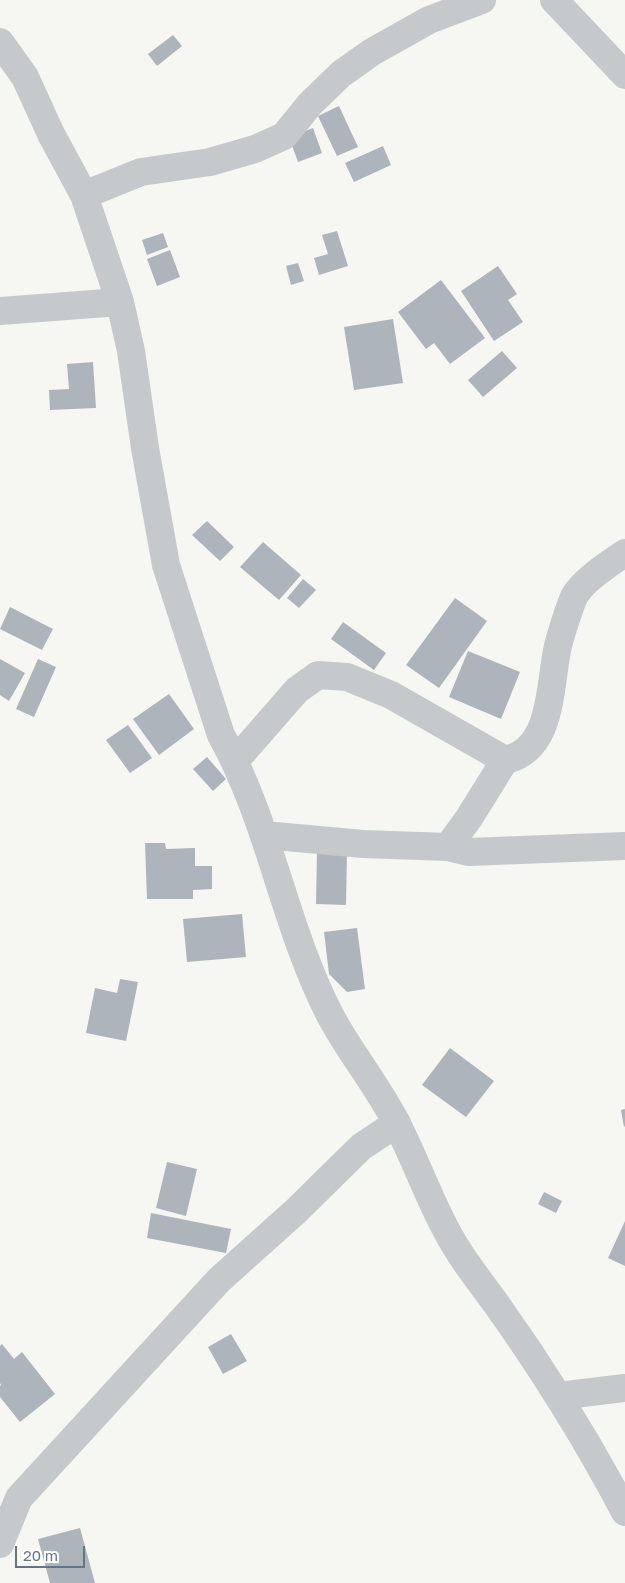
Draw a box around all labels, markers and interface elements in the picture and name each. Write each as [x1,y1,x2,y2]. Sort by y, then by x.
scale bar [18,1536,88,1568]
text: 20 m [23,1546,58,1564]

